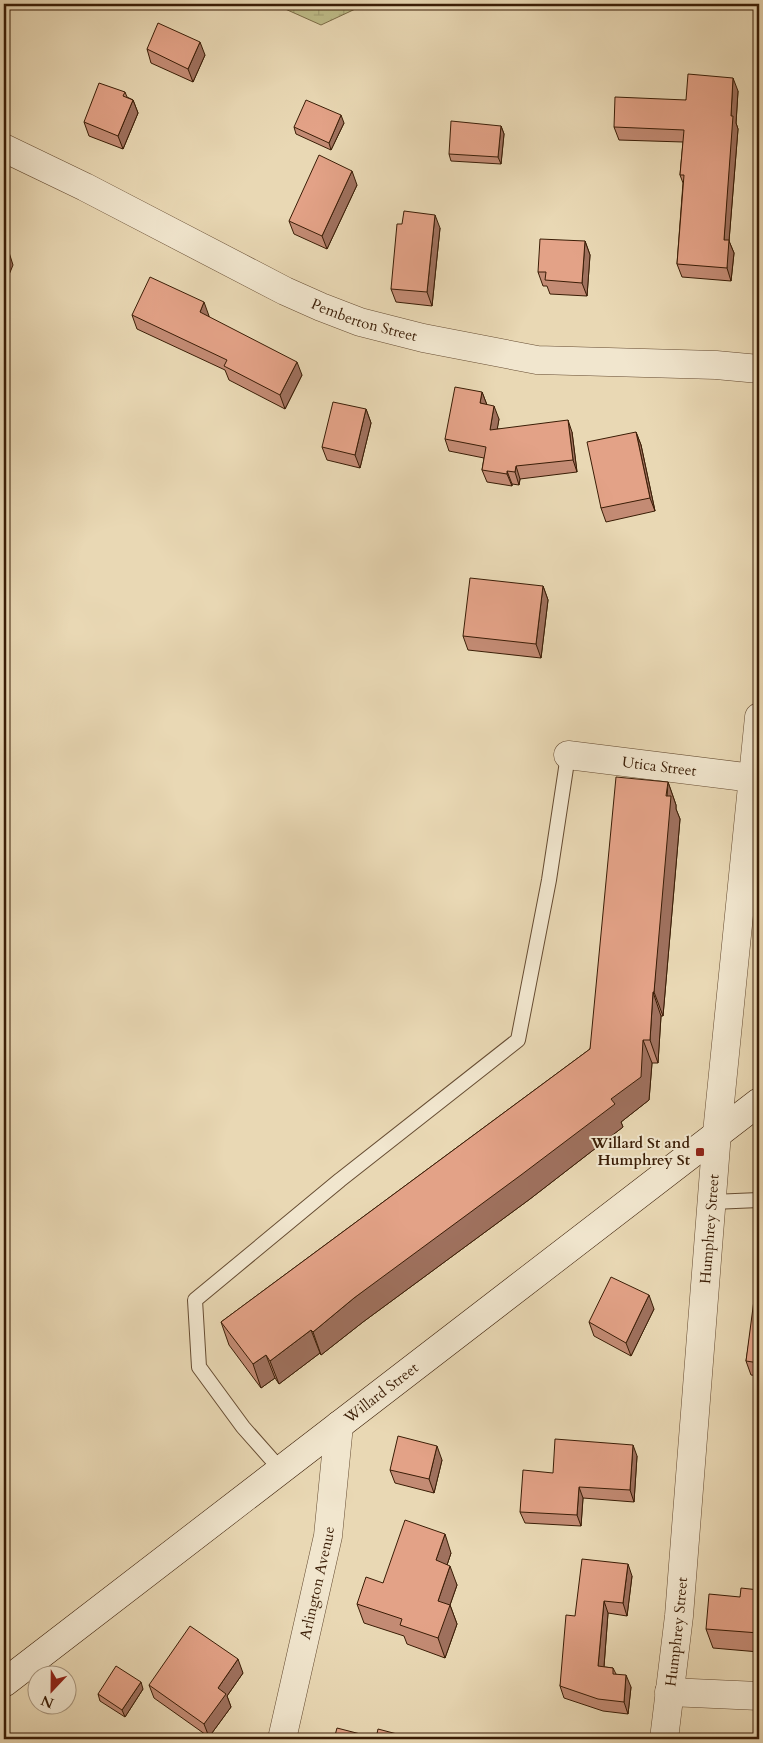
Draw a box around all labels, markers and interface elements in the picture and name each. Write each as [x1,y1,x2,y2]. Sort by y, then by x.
street label: Pemberton Street [308,294,420,346]
street label: Utica Street [621,752,698,781]
place label: Willard St and Humphrey St [590,1133,691,1170]
marker: Willard St and Humphrey St [694,1146,706,1158]
street label: Humphrey Street [695,1173,724,1285]
street label: Willard Street [339,1358,423,1428]
street label: Arlington Avenue [295,1525,339,1641]
street label: Humphrey Street [660,1576,692,1688]
north arrow [28,1666,78,1716]
text: N [38,1691,57,1713]

